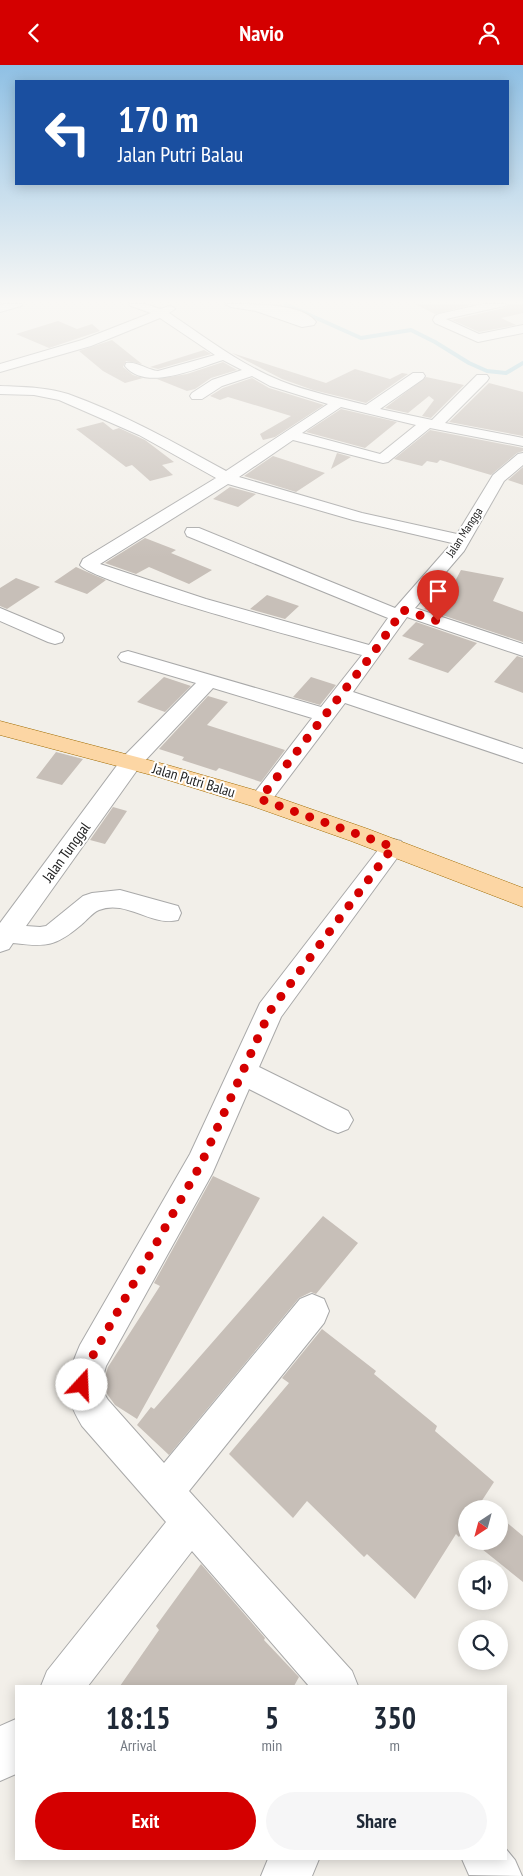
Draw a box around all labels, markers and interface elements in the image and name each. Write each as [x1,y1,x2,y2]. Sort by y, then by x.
icon: back [20,19,48,47]
text: Navio [239,19,284,47]
icon: person [475,19,503,47]
text: 170 m [118,96,199,142]
icon: left [35,100,100,165]
text: Jalan Putri Balau [118,140,243,168]
street label: Jalan Mangga [442,504,486,560]
pin [417,570,459,621]
icon: arrive [424,577,452,605]
street label: Jalan Putri Balau [149,758,238,802]
street label: Jalan Tunggal [37,818,94,886]
position arrow [55,1358,107,1410]
north arrow [458,1500,508,1550]
map controls [458,1500,508,1670]
button: sound [458,1560,508,1610]
button: search [458,1620,508,1670]
text: 18:15 [106,1698,171,1737]
text: 5 [265,1698,279,1737]
text: 350 [373,1698,416,1737]
text: Arrival [120,1735,156,1755]
text: min [261,1735,282,1755]
text: m [389,1735,400,1755]
button: Exit [35,1792,256,1850]
button: Share [266,1792,487,1850]

